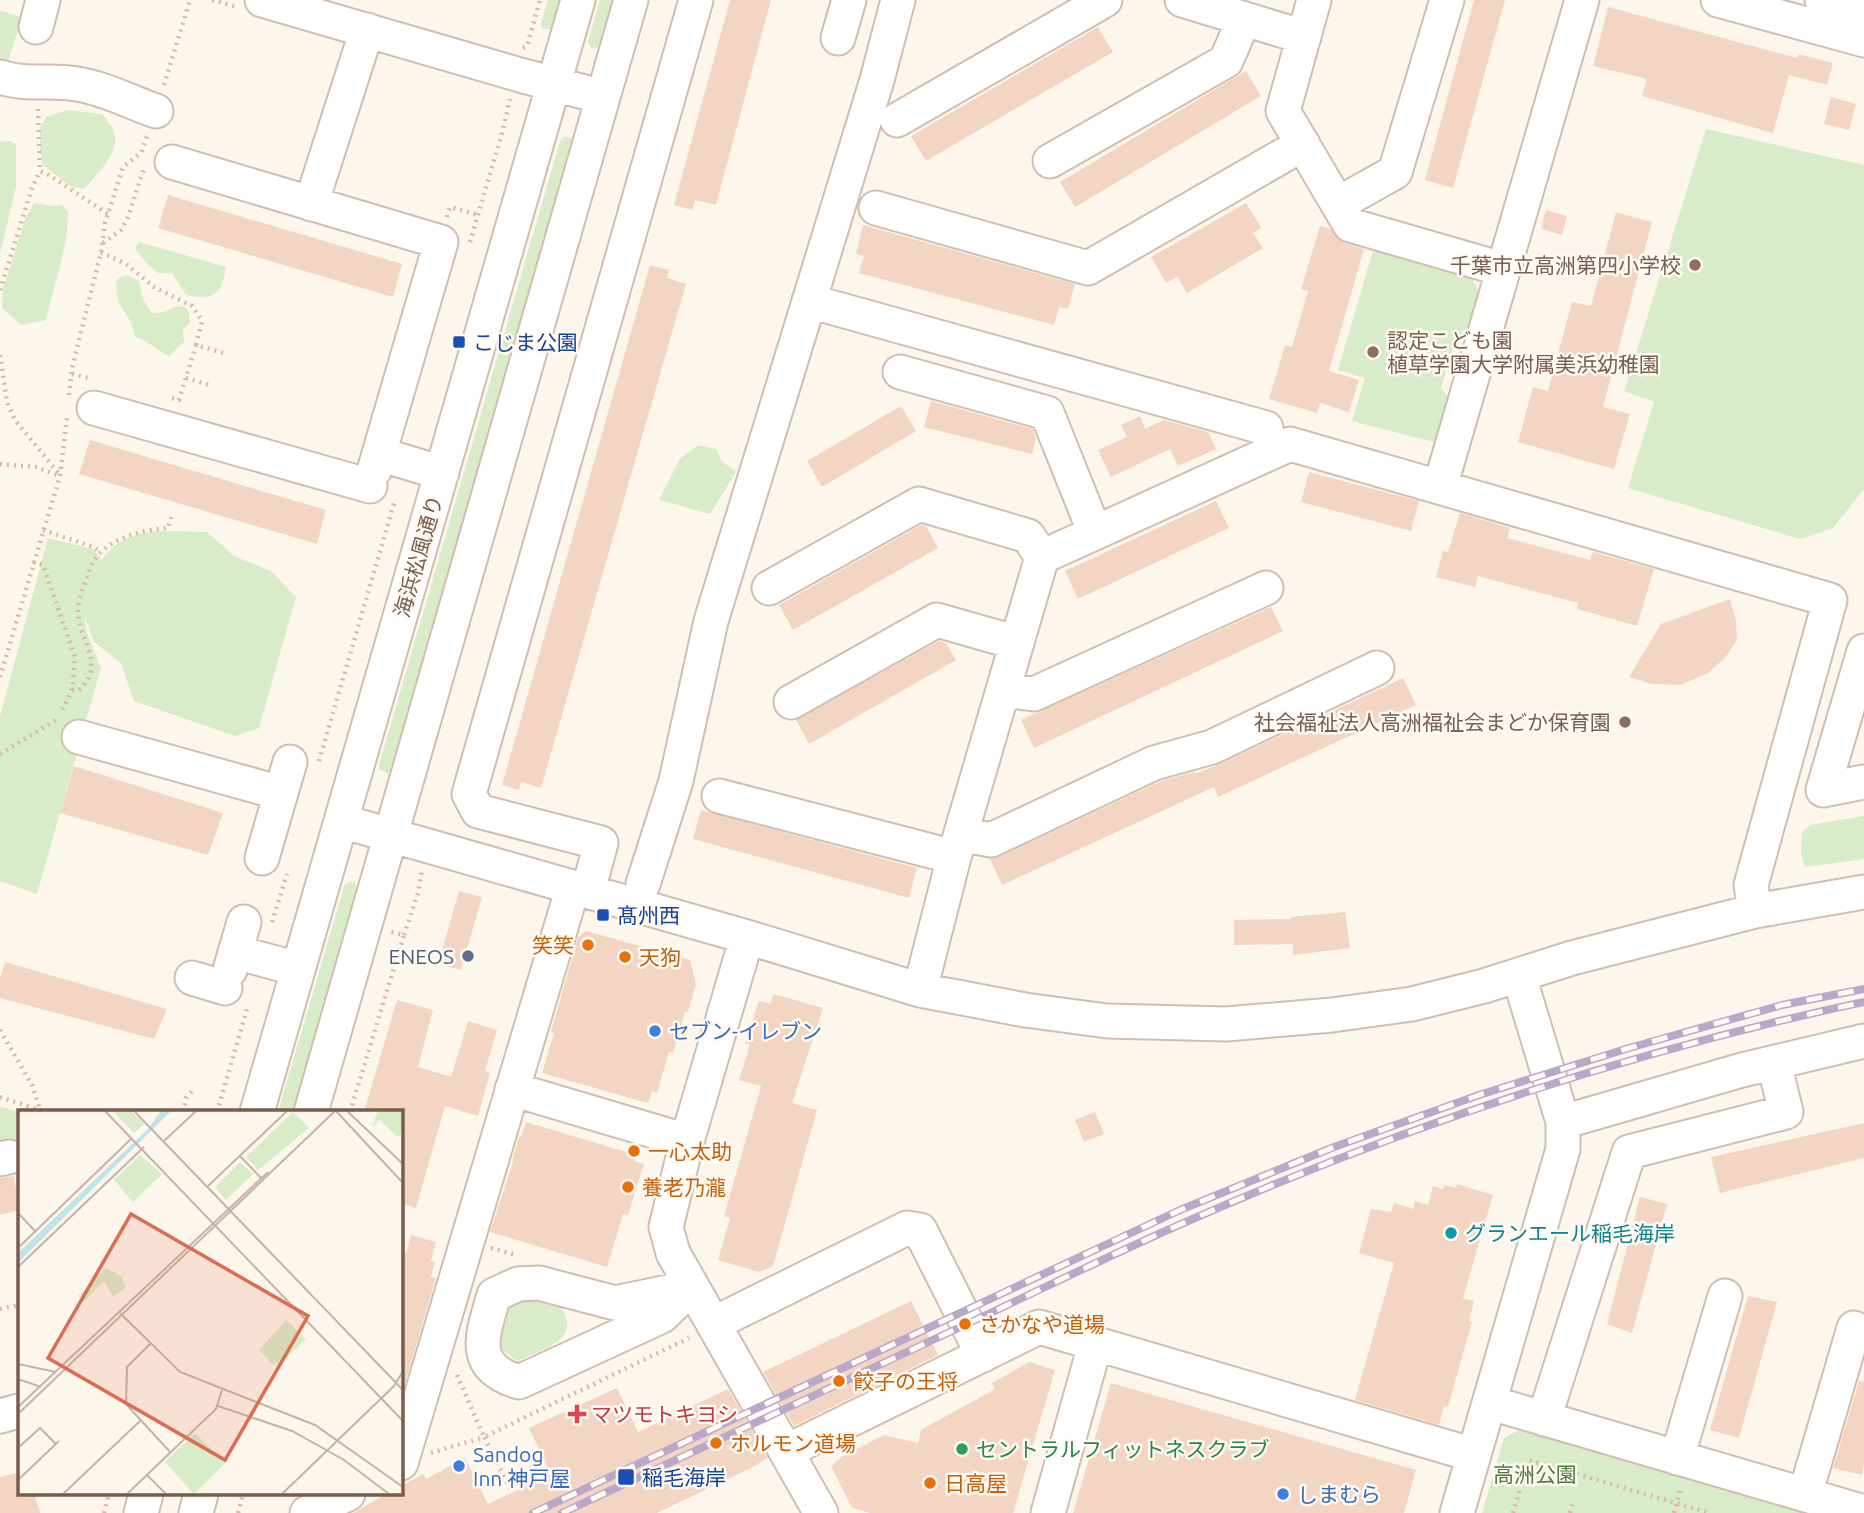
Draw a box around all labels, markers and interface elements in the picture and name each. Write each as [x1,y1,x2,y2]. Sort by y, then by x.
place label: 千葉市立高洲第四小学校 [1450,253,1681,277]
marker: 千葉市立高洲第四小学校 [1687,257,1703,273]
place label: 認定こども園 植草学園大学附属美浜幼稚園 [1387,328,1660,376]
place label: こじま公園 [473,330,578,354]
marker: こじま公園 [451,334,467,350]
marker: 認定こども園 植草学園大学附属美浜幼稚園 [1365,344,1381,360]
street label: 海浜松風通り [389,492,447,620]
place label: 社会福祉法人高洲福祉会まどか保育園 [1254,710,1611,734]
marker: 社会福祉法人高洲福祉会まどか保育園 [1617,714,1633,730]
place label: 髙州西 [617,903,680,927]
marker: 髙州西 [595,907,611,923]
place label: 笑笑 [532,933,574,957]
marker: 笑笑 [580,937,596,953]
place label: ENEOS [389,944,454,968]
place label: 天狗 [639,945,681,969]
marker: ENEOS [460,948,476,964]
marker: 天狗 [617,949,633,965]
place label: セブン-イレブン [669,1019,822,1043]
marker: セブン-イレブン [647,1023,663,1039]
inset map [18,1110,402,1496]
place label: 一心太助 [648,1139,732,1163]
marker: 一心太助 [626,1143,642,1159]
place label: 養老乃瀧 [642,1175,726,1199]
marker: 養老乃瀧 [620,1179,636,1195]
place label: グランエール稲毛海岸 [1465,1221,1675,1245]
marker: グランエール稲毛海岸 [1443,1225,1459,1241]
place label: さかなや道場 [979,1312,1105,1336]
marker: さかなや道場 [957,1316,973,1332]
place label: 餃子の王将 [853,1369,958,1393]
marker: 餃子の王将 [831,1373,847,1389]
place label: マツモトキヨシ [591,1402,738,1426]
marker: マツモトキヨシ [569,1406,585,1422]
place label: ホルモン道場 [730,1431,856,1455]
marker: ホルモン道場 [708,1435,724,1451]
place label: セントラルフィットネスクラブ [976,1437,1270,1461]
marker: セントラルフィットネスクラブ [954,1441,970,1457]
place label: Sandog Inn 神戸屋 [473,1442,570,1490]
marker: Sandog Inn 神戸屋 [451,1458,467,1474]
park label: 高洲公園 [1493,1462,1577,1486]
place label: 稲毛海岸 [642,1465,726,1489]
marker: 稲毛海岸 [616,1467,636,1487]
place label: 日高屋 [944,1471,1007,1495]
marker: 日高屋 [922,1475,938,1491]
place label: しまむら [1297,1482,1381,1506]
marker: しまむら [1275,1486,1291,1502]

